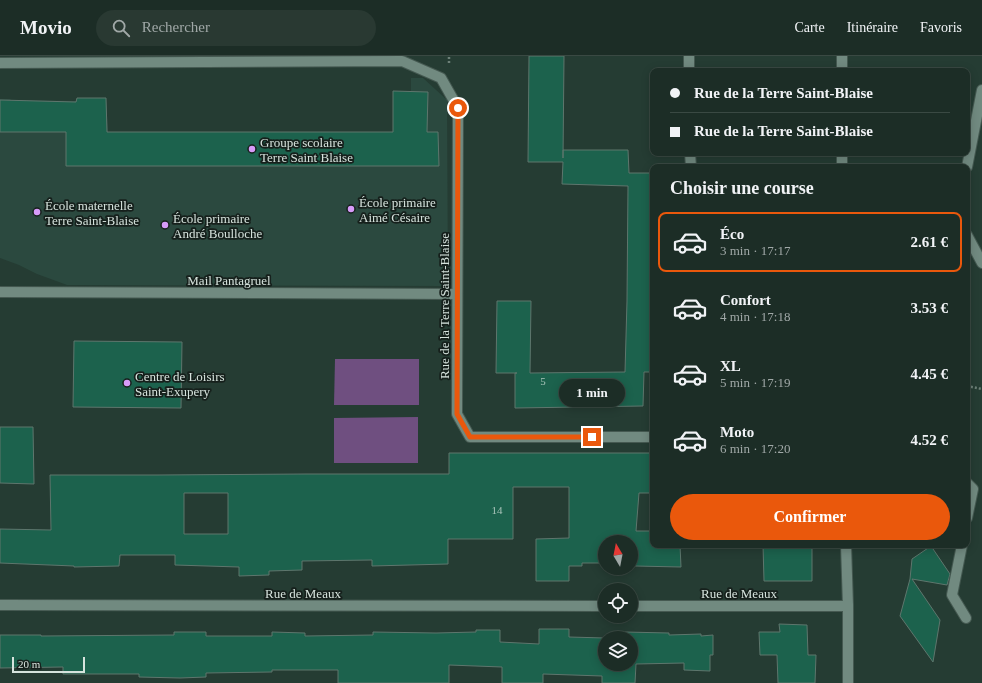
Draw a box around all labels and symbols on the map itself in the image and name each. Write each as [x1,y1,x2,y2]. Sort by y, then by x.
route start [449,99,467,117]
place label: Groupe scolaire Terre Saint Blaise [260,135,353,165]
marker: Groupe scolaire Terre Saint Blaise [247,144,257,154]
place label: École primaire Aimé Césaire [359,195,436,225]
place label: École maternelle Terre Saint-Blaise [45,198,139,228]
marker: École primaire Aimé Césaire [346,204,356,214]
marker: École maternelle Terre Saint-Blaise [32,207,42,217]
place label: École primaire André Boulloche [173,211,262,241]
marker: École primaire André Boulloche [160,220,170,230]
street label: Rue de la Terre Saint-Blaise [437,233,452,379]
street label: Mail Pantagruel [187,273,271,288]
place label: Centre de Loisirs Saint-Exupery [135,369,225,399]
house number: 5 [540,375,546,387]
marker: Centre de Loisirs Saint-Exupery [122,378,132,388]
callout: 1 min [559,379,625,407]
route end [583,428,601,446]
house number: 14 [492,504,503,516]
north arrow [598,535,638,575]
street label: Rue de Meaux [265,586,341,601]
street label: Rue de Meaux [701,586,777,601]
scale bar [12,655,85,674]

